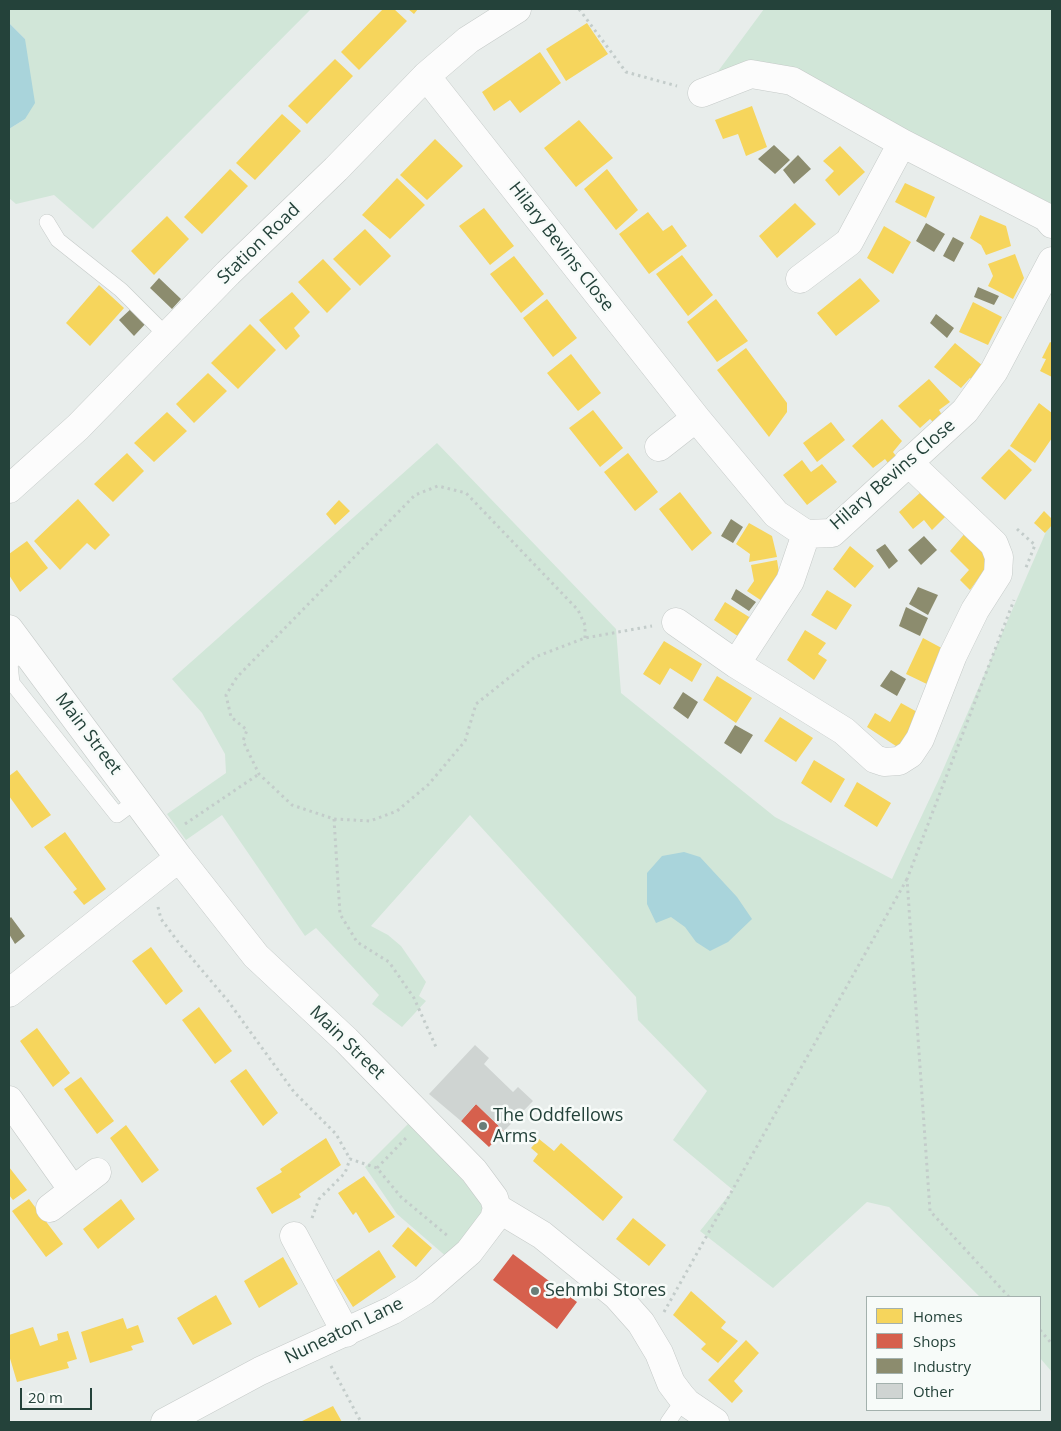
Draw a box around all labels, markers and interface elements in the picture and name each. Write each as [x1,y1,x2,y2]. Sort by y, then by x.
street label: Hilary Bevins Close [504,178,618,316]
street label: Station Road [213,199,305,289]
street label: Hilary Bevins Close [826,415,960,535]
street label: Main Street [50,689,126,779]
street label: Main Street [305,1002,389,1084]
place label: The Oddfellows Arms [493,1105,623,1148]
marker: The Oddfellows Arms [477,1120,489,1132]
place label: Sehmbi Stores [545,1280,666,1302]
marker: Sehmbi Stores [529,1285,541,1297]
street label: Nuneaton Lane [281,1293,407,1369]
legend [866,1296,1041,1411]
text: Homes [913,1306,963,1326]
text: Shops [913,1331,956,1351]
text: Industry [913,1356,971,1376]
scale bar [22,1378,95,1410]
text: Other [913,1381,954,1401]
text: 20 m [28,1387,63,1407]

